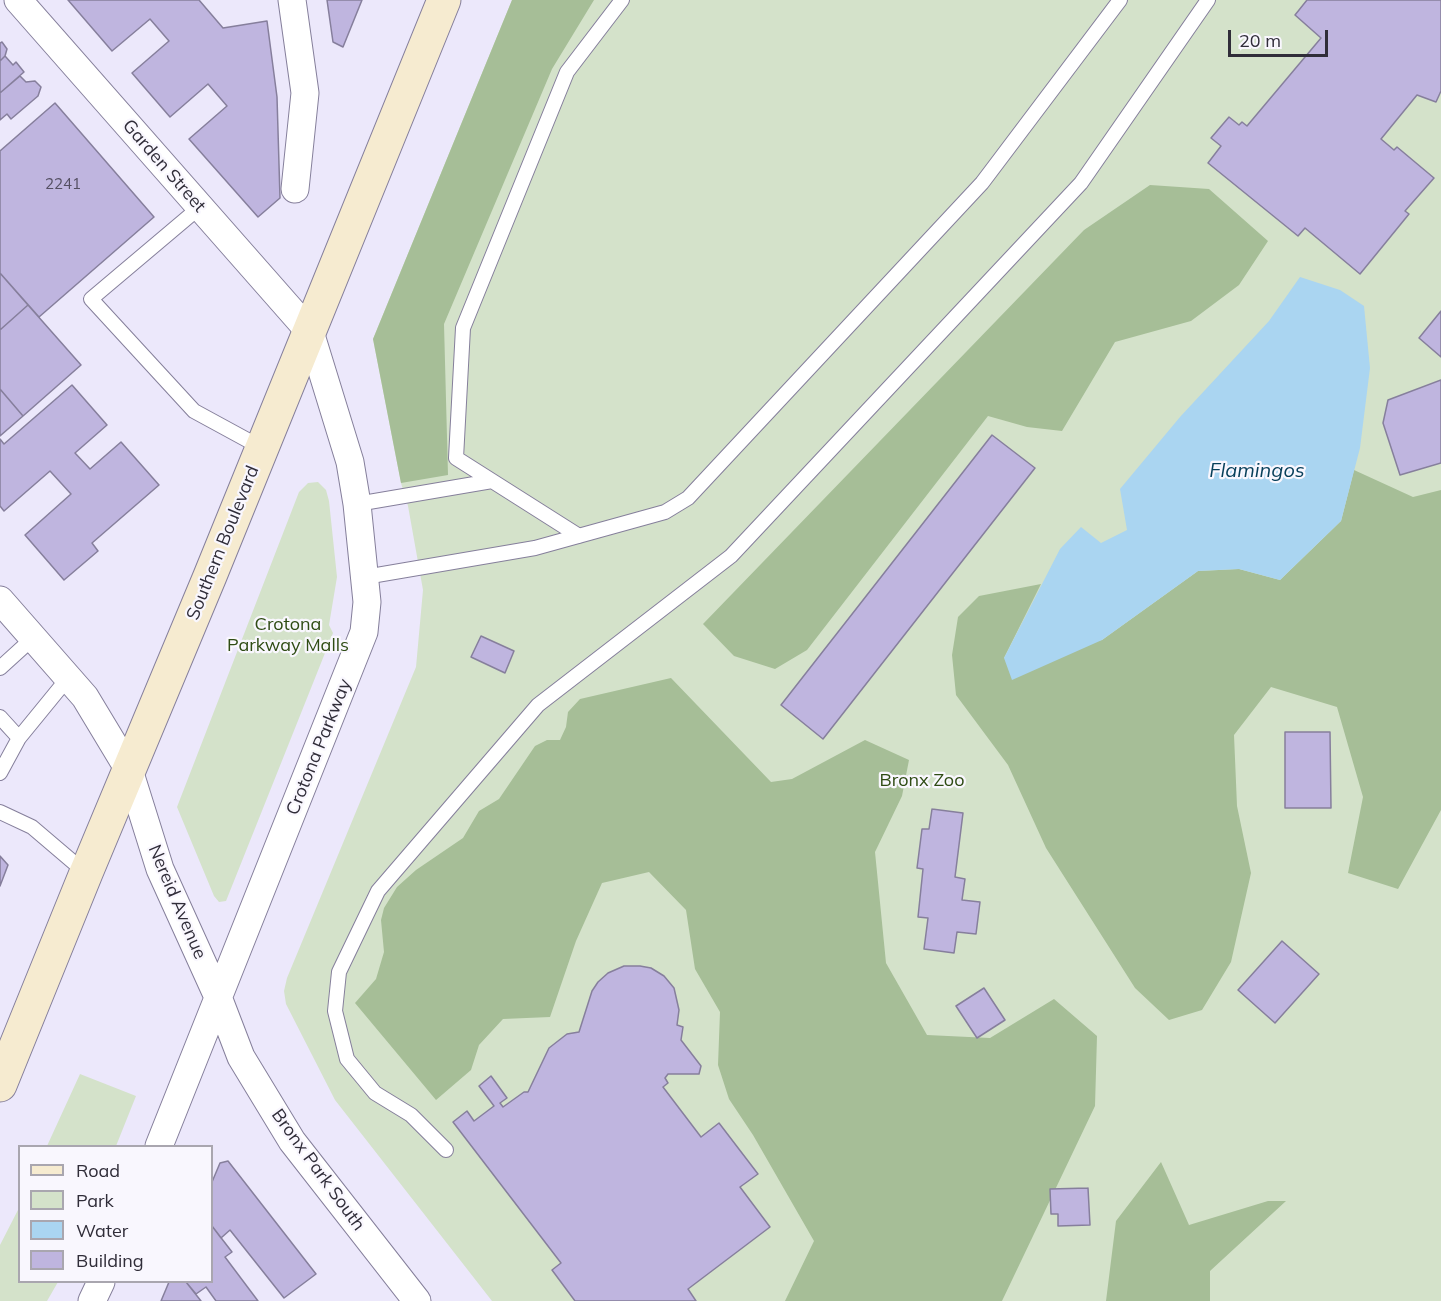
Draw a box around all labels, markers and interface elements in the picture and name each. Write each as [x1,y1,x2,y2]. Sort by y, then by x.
scale bar [1231,18,1332,56]
text: 20 m [1239,29,1281,52]
street label: Garden Street [118,115,210,217]
house number: 2241 [45,175,81,193]
water label: Flamingos [1209,459,1305,483]
street label: Southern Boulevard [182,463,264,623]
park label: Crotona Parkway Malls [227,614,349,656]
street label: Crotona Parkway [282,676,356,818]
park label: Bronx Zoo [880,770,964,792]
street label: Nereid Avenue [143,842,211,962]
street label: Bronx Park South [267,1105,369,1235]
legend [18,1145,213,1283]
text: Road [76,1159,120,1182]
text: Park [76,1189,114,1212]
text: Water [76,1219,128,1242]
text: Building [76,1249,144,1272]

